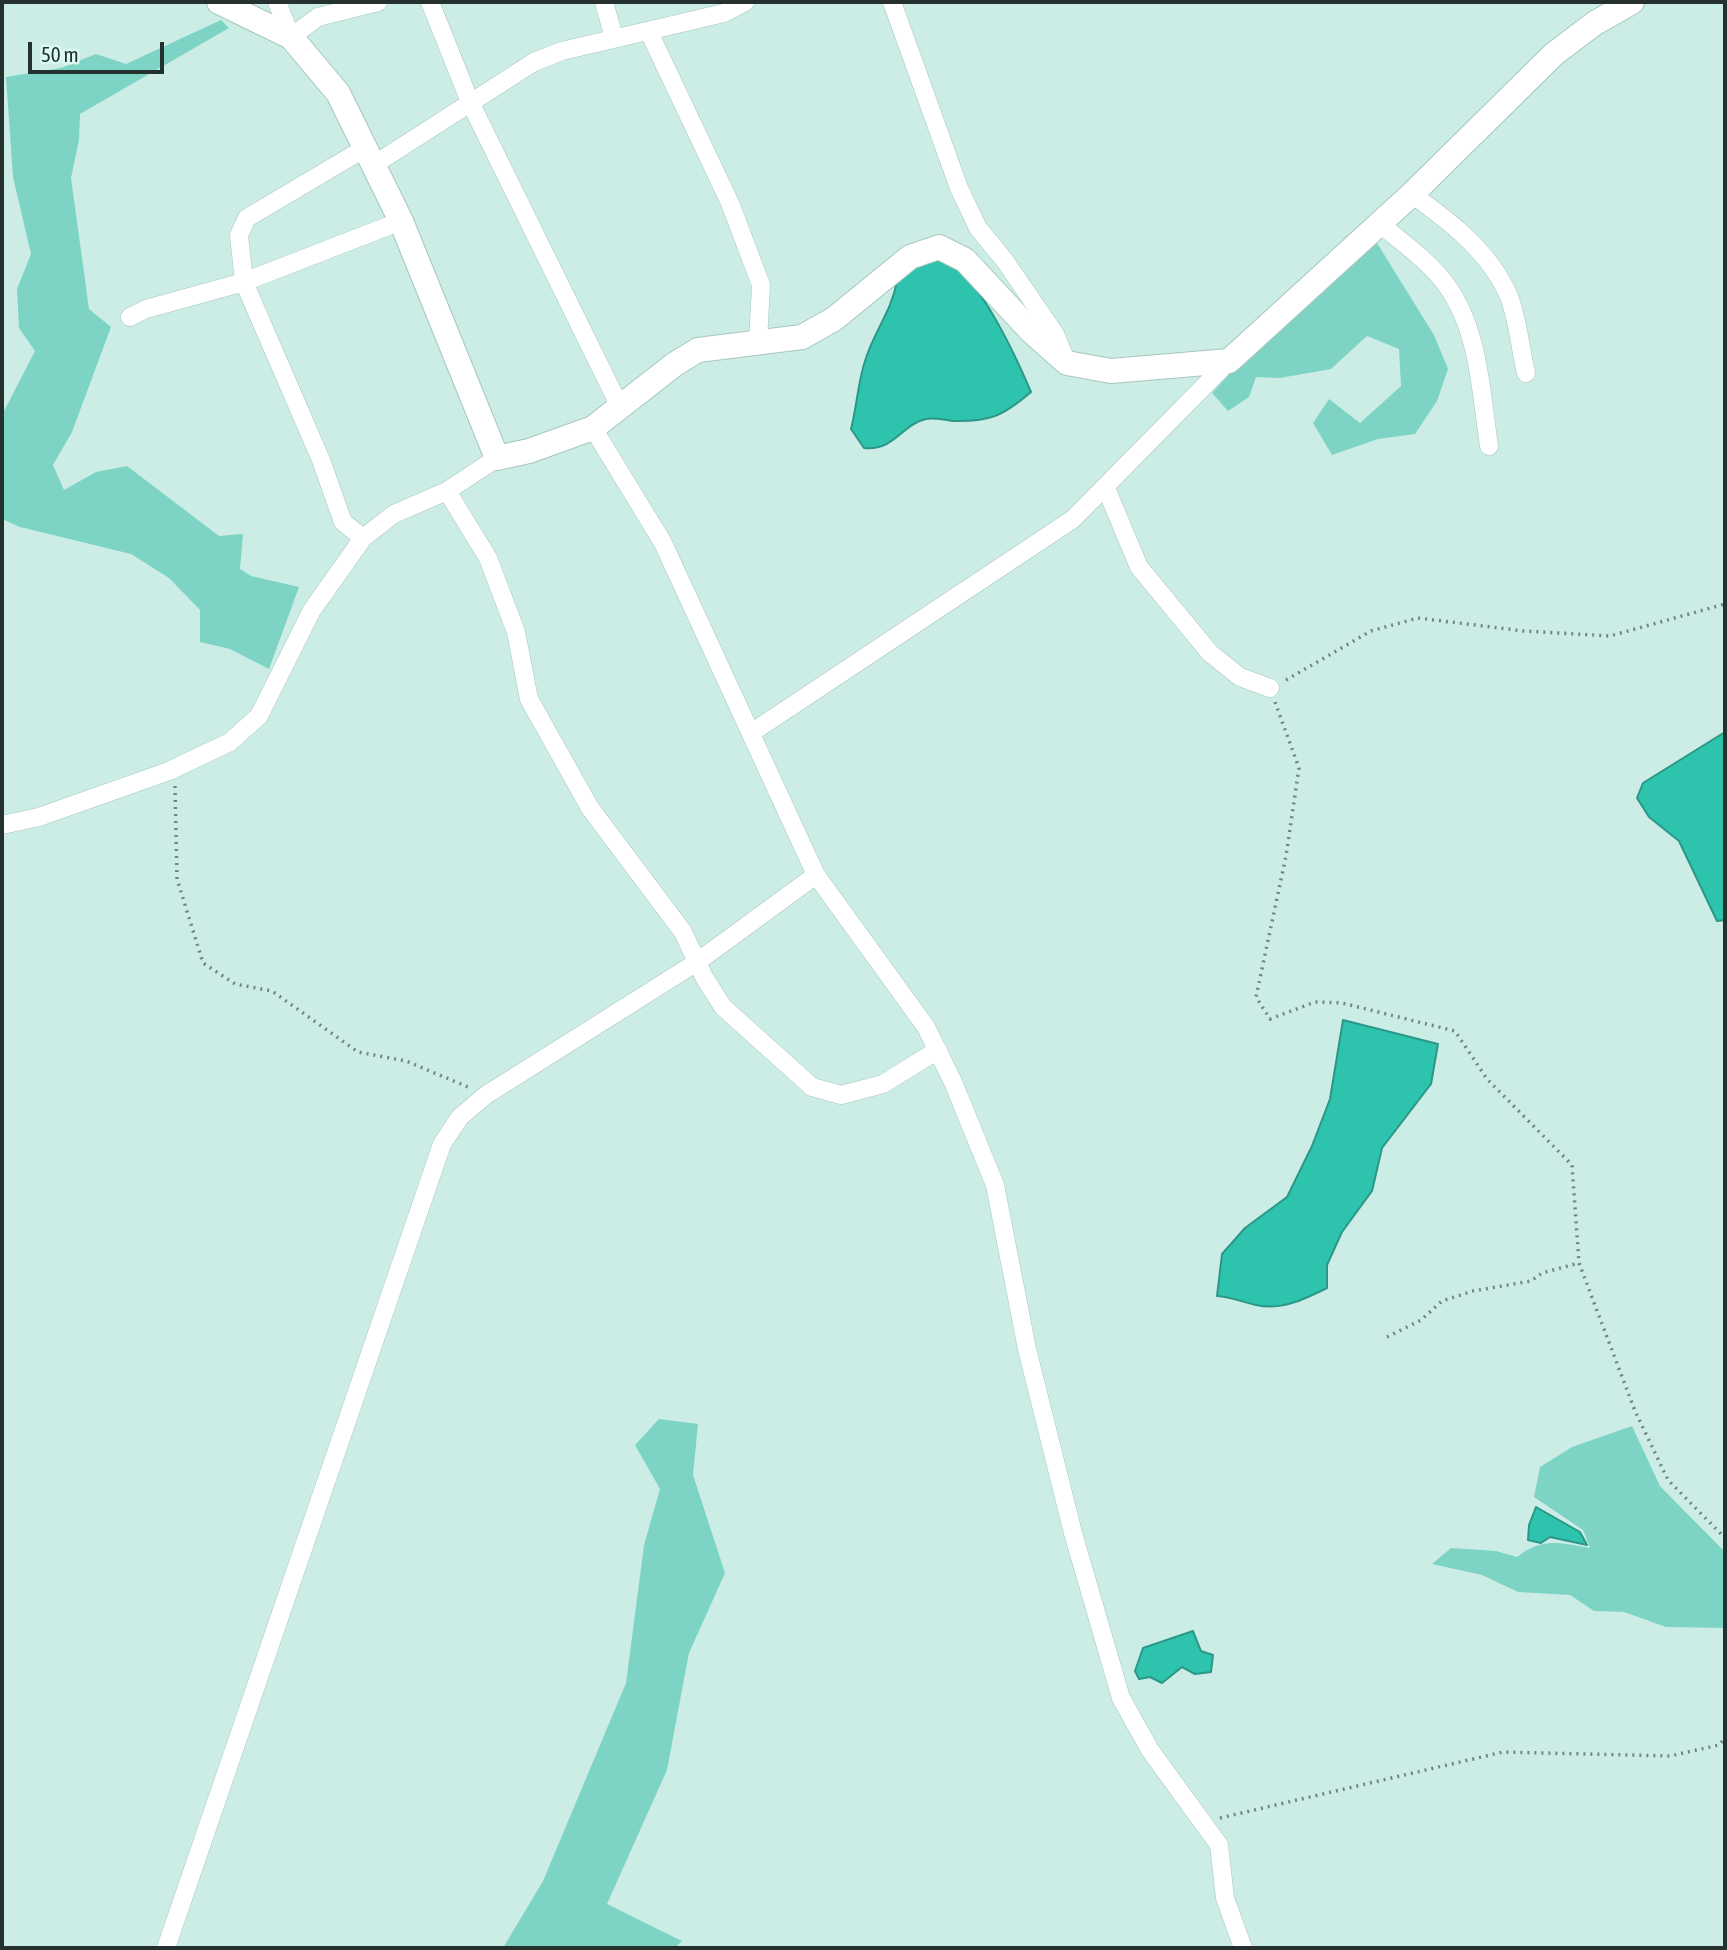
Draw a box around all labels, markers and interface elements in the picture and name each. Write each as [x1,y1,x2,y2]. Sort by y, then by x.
scale bar [32,28,168,72]
text: 50 m [41,42,79,66]

